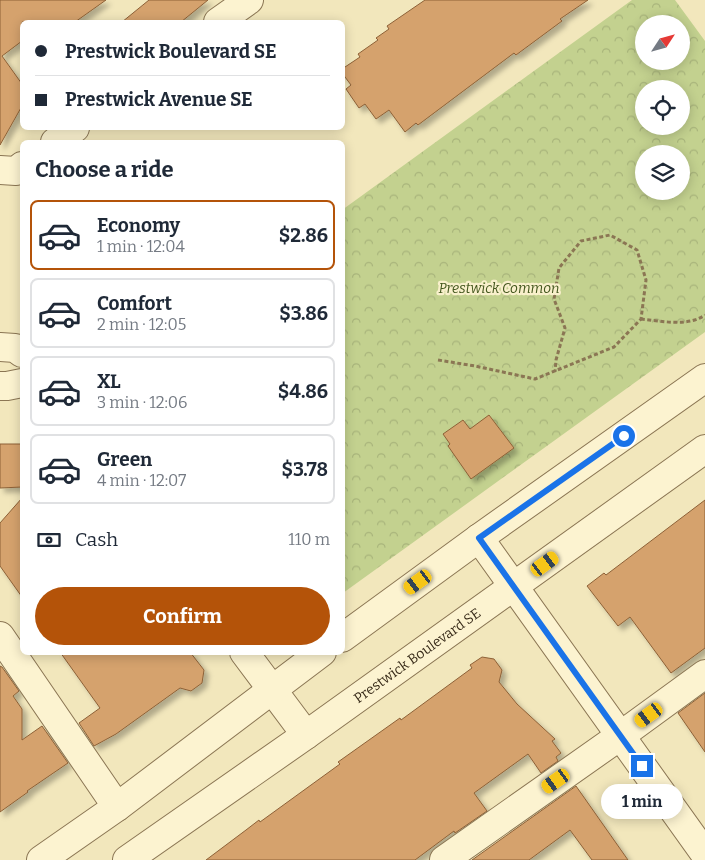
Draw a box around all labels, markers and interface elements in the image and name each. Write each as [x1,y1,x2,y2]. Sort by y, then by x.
north arrow [635,15,690,70]
map controls [635,15,690,200]
text: Prestwick Boulevard SE [65,40,277,63]
button: locate [635,80,690,135]
text: Prestwick Avenue SE [65,88,253,111]
button: layers [635,145,690,200]
text: Choose a ride [35,156,174,183]
icon: car [37,213,82,258]
text: Economy [97,214,180,237]
text: $2.86 [279,224,328,247]
text: 1 min · 12:04 [97,237,185,256]
park label: Prestwick Common [438,280,560,297]
icon: car [37,291,82,336]
text: Comfort [97,292,172,315]
text: $3.86 [279,302,328,325]
text: 2 min · 12:05 [97,315,186,334]
icon: car [37,369,82,414]
text: XL [97,370,121,393]
text: $4.86 [278,380,328,403]
text: 3 min · 12:06 [97,393,187,412]
route start [613,425,635,447]
icon: car [37,447,82,492]
text: Green [97,448,152,471]
text: $3.78 [282,458,328,481]
text: 4 min · 12:07 [97,471,186,490]
icon: cash [35,526,63,554]
text: Cash [75,528,118,551]
text: 110 m [288,530,330,549]
car [528,549,561,579]
car [401,567,434,597]
button: Confirm [35,587,330,645]
street label: Prestwick Boulevard SE [350,604,484,707]
car [632,700,665,730]
route end [631,755,653,777]
car [539,766,572,796]
callout: 1 min [601,784,683,818]
text: 1 min [622,792,662,811]

